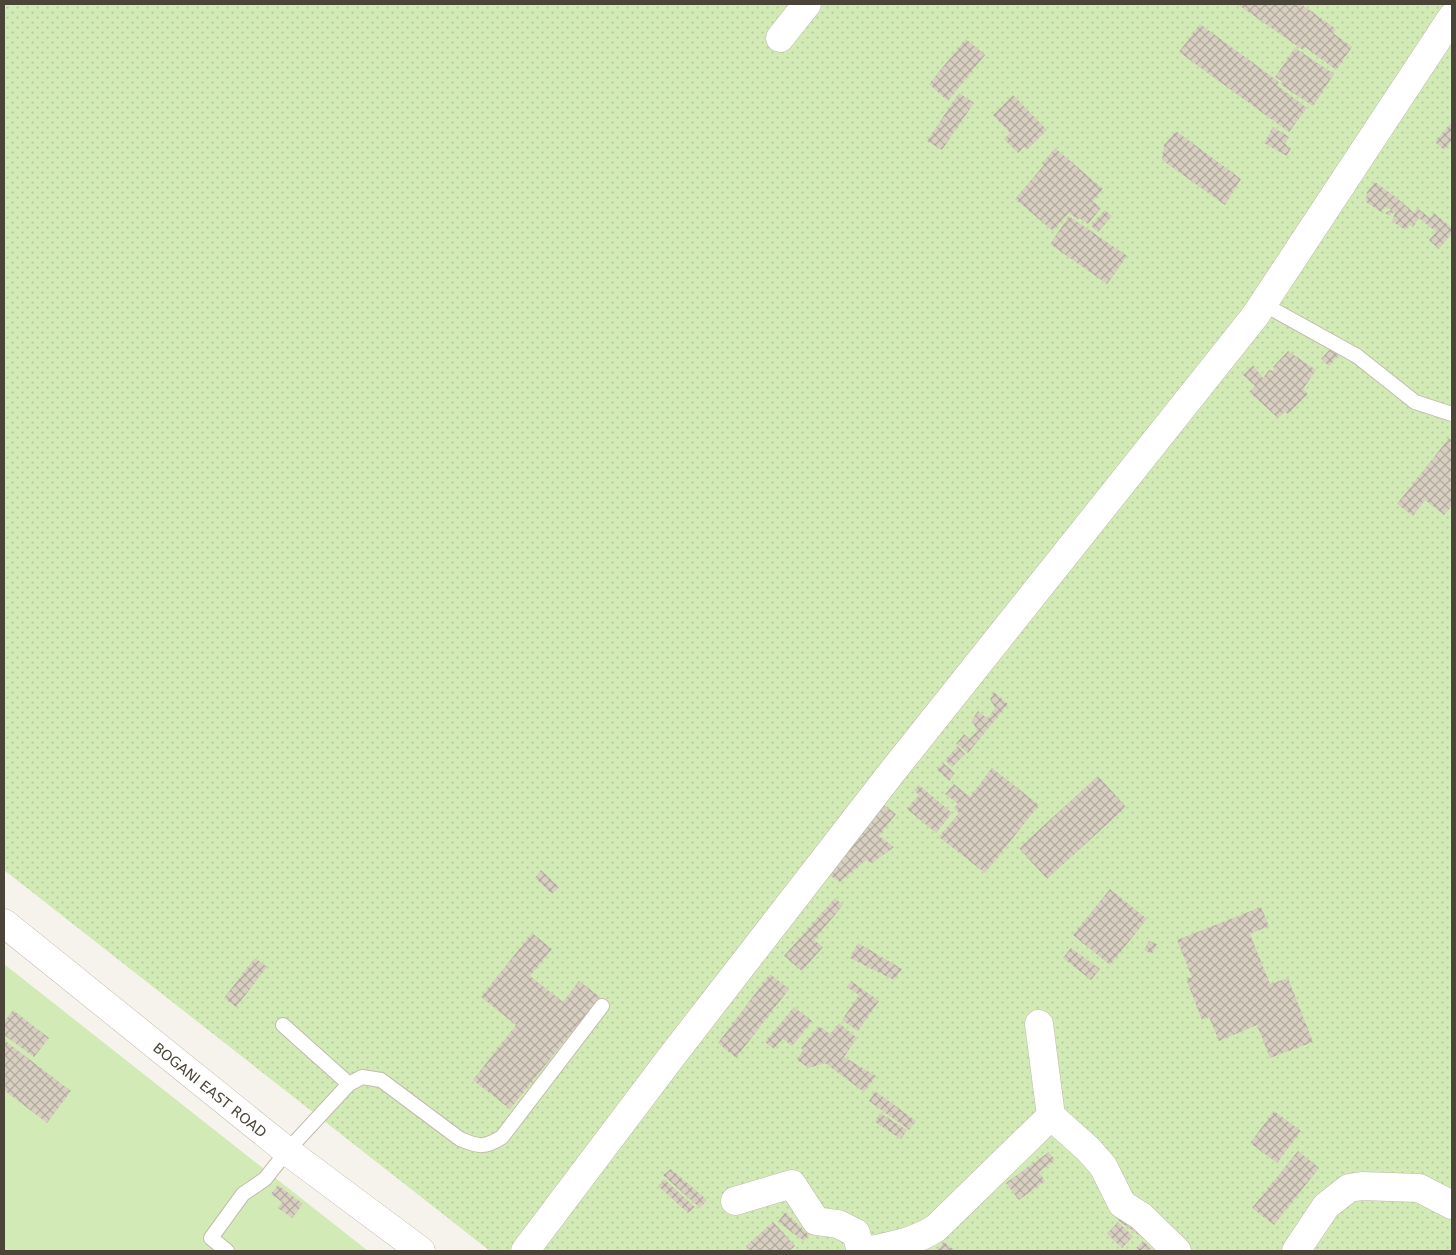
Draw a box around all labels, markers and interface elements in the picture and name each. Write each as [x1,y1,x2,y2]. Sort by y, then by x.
street label: BOGANI EAST ROAD [150,1039,270,1141]

